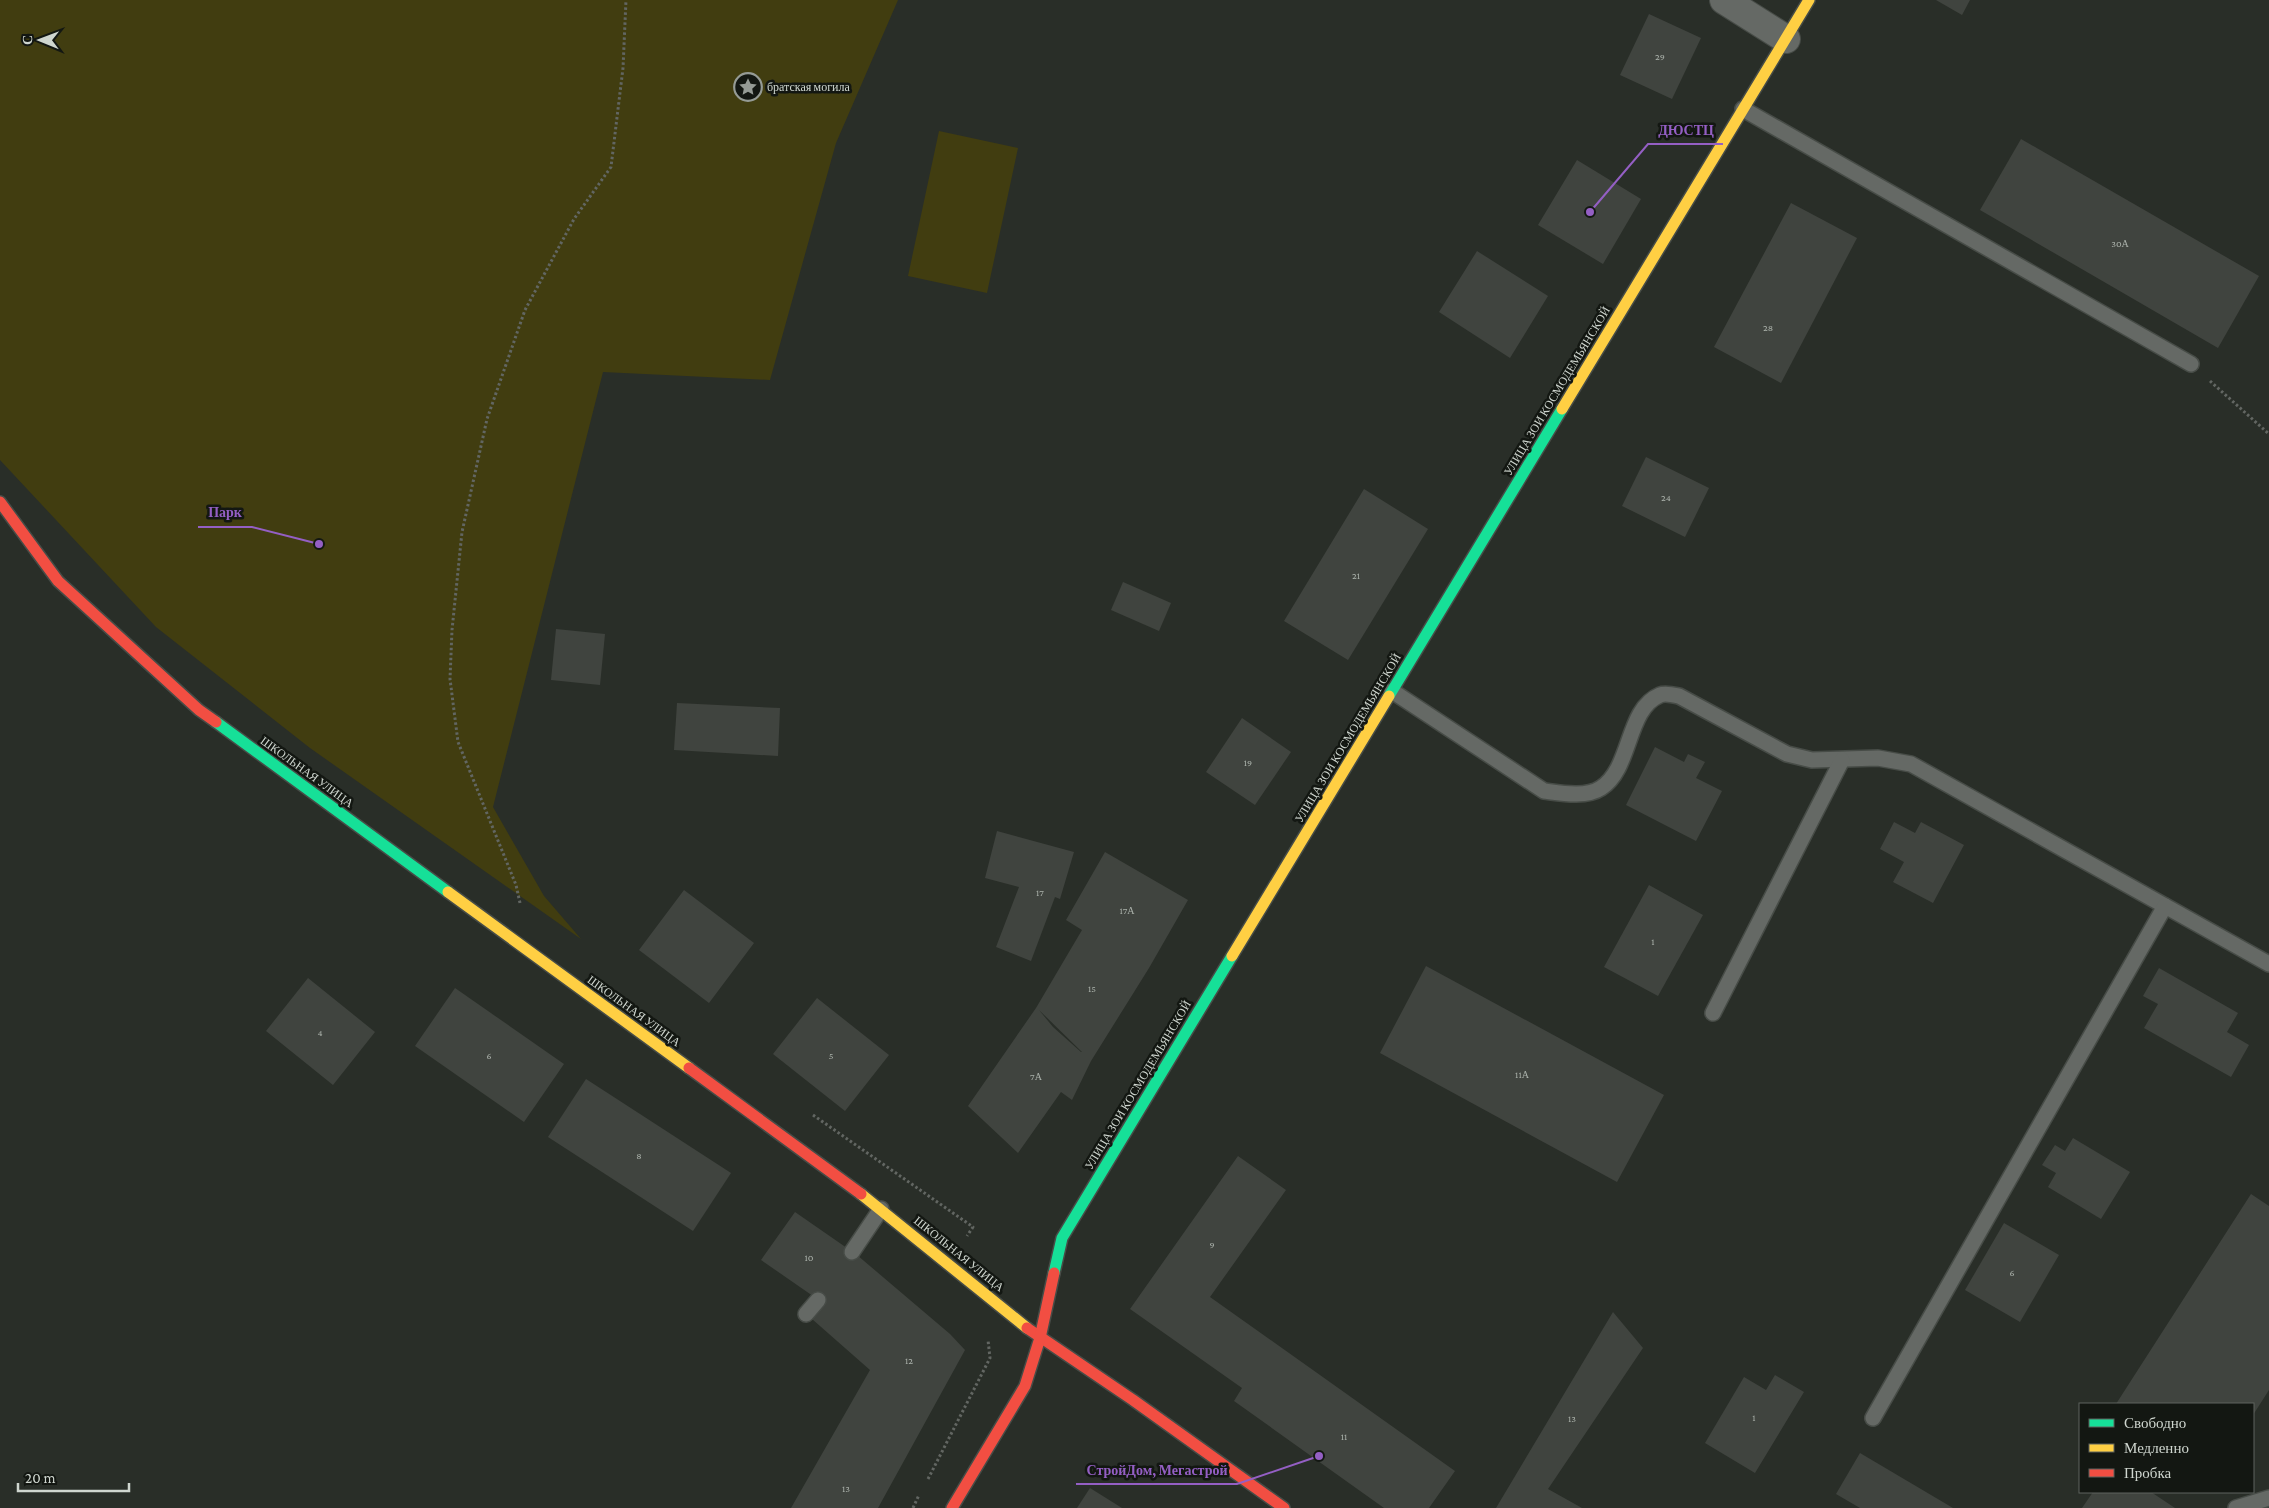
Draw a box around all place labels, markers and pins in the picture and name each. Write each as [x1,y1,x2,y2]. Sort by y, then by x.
place icon: братская могила [733,72,763,102]
place label: братская могила [767,80,851,94]
callout: ДЮСТЦ [1648,115,1723,144]
callout: Парк [198,498,252,527]
callout: СтройДом, Мегастрой [1076,1455,1237,1484]

